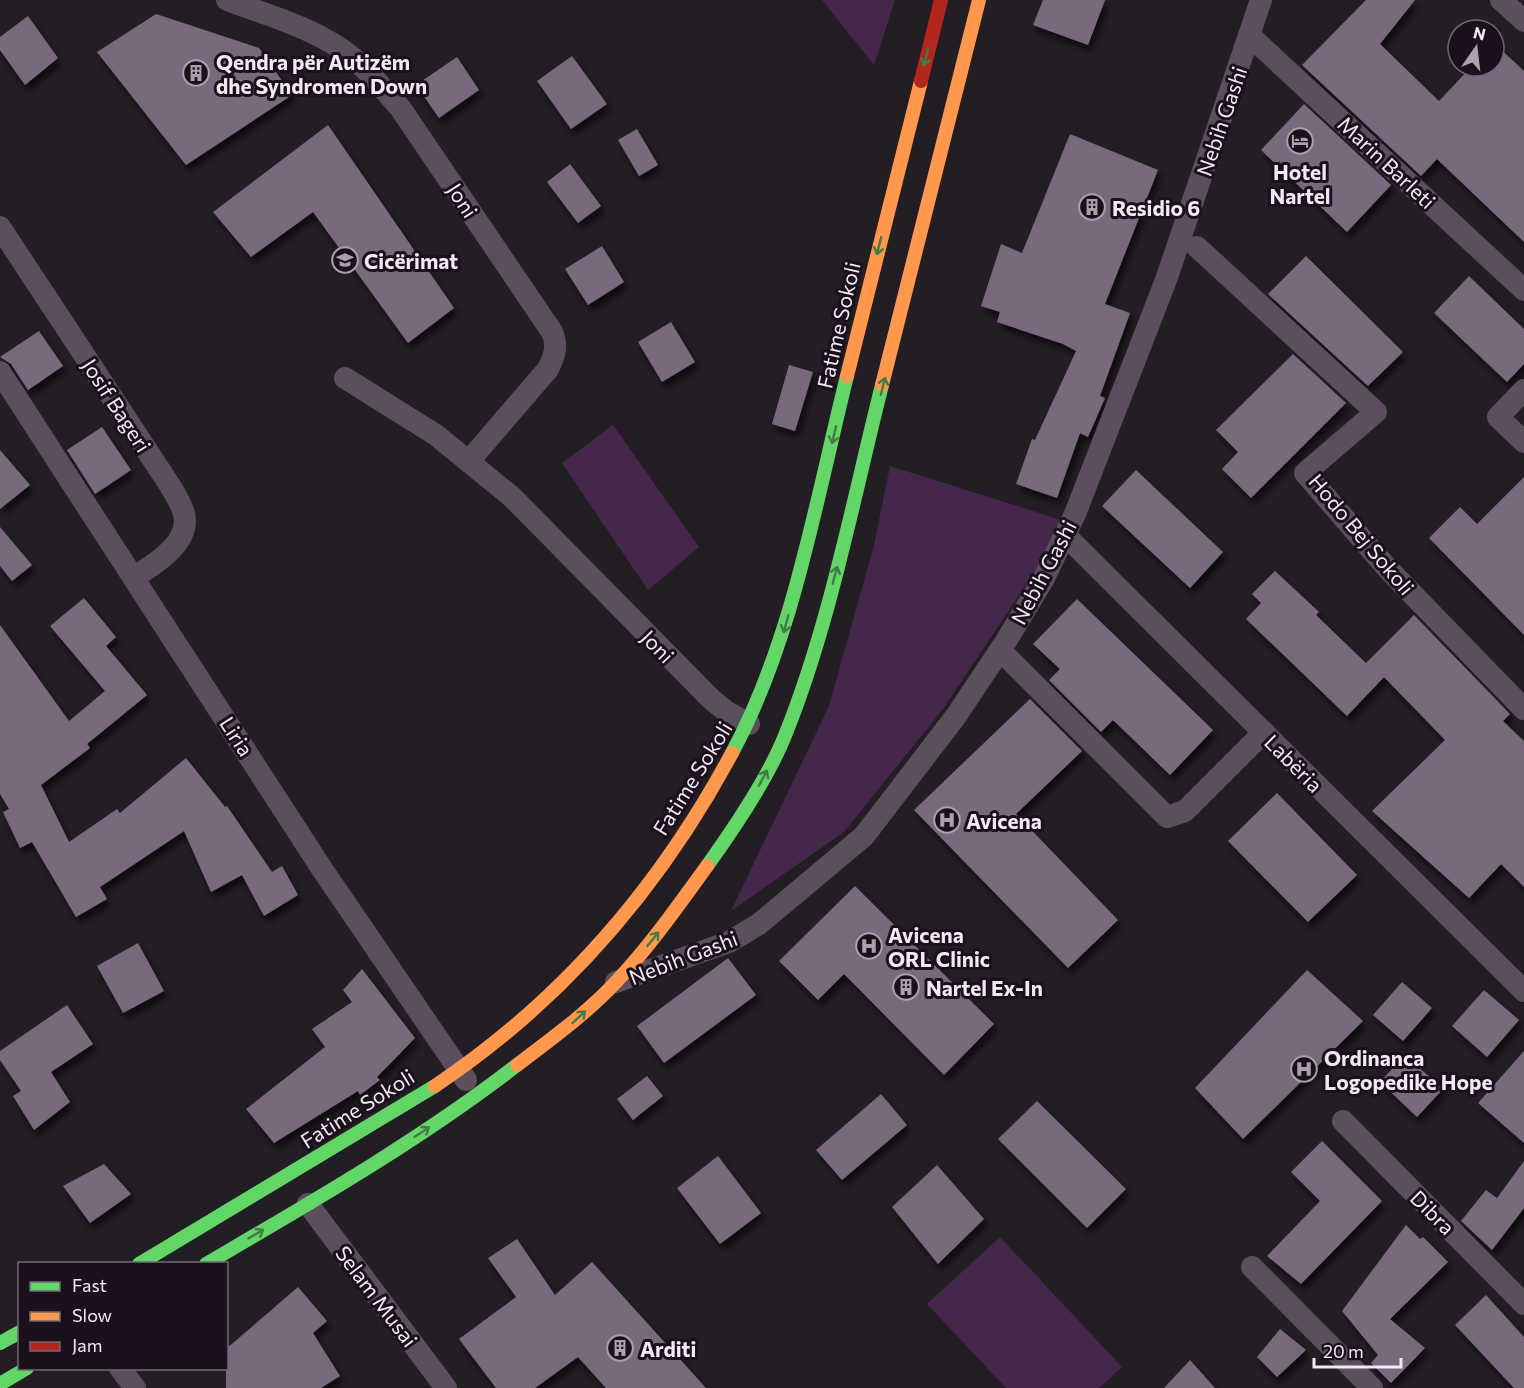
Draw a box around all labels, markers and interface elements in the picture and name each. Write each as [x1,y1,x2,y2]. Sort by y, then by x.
north arrow [1446,18,1506,78]
text: N [1472,22,1488,44]
one-way arrow [920,47,932,66]
place label: Qendra për Autizëm dhe Syndromen Down [216,49,427,98]
building icon: Qendra për Autizëm dhe Syndromen Down [181,58,211,88]
street label: Nebih Gashi [1191,63,1251,179]
street label: Marin Barleti [1333,111,1441,213]
hotel icon: Hotel Nartel [1285,126,1315,156]
place label: Hotel Nartel [1269,159,1331,208]
street label: Joni [443,178,483,222]
building icon: Residio 6 [1077,192,1107,222]
place label: Residio 6 [1112,195,1200,220]
one-way arrow [872,236,884,255]
school or university icon: Cicërimat [330,245,360,275]
place label: Cicërimat [364,248,458,273]
street label: Fatime Sokoli [811,259,865,391]
street label: Josif Bageri [78,354,156,456]
one-way arrow [878,377,889,396]
one-way arrow [827,426,839,445]
street label: Hodo Bej Sokoli [1304,468,1420,600]
street label: Nebih Gashi [1005,516,1081,628]
one-way arrow [830,566,841,585]
one-way arrow [779,615,791,634]
street label: Joni [636,624,680,668]
street label: Liria [215,711,259,761]
street label: Fatime Sokoli [647,717,737,839]
street label: Labëria [1260,729,1328,797]
one-way arrow [758,769,769,787]
hospital icon: Avicena [932,805,962,835]
place label: Avicena [966,808,1042,833]
place label: Avicena ORL Clinic [888,922,990,971]
street label: Nebih Gashi [625,925,741,989]
one-way arrow [647,931,660,947]
hospital icon: Avicena ORL Clinic [854,931,884,961]
building icon: Nartel Ex-In [891,972,921,1002]
place label: Nartel Ex-In [926,975,1043,1000]
one-way arrow [571,1010,586,1024]
place label: Ordinanca Logopedike Hope [1324,1045,1493,1094]
hospital icon: Ordinanca Logopedike Hope [1289,1054,1319,1084]
street label: Fatime Sokoli [296,1063,418,1153]
one-way arrow [413,1126,430,1138]
street label: Dibra [1406,1185,1460,1239]
one-way arrow [247,1228,264,1240]
street label: Selam Musai [331,1241,423,1351]
legend [18,1262,228,1370]
text: Fast [72,1274,107,1296]
text: Slow [72,1304,112,1326]
scale bar [1314,1331,1401,1369]
building icon: Arditi [605,1333,635,1363]
text: Jam [72,1334,102,1356]
place label: Arditi [640,1336,696,1361]
text: 20 m [1323,1340,1364,1362]

